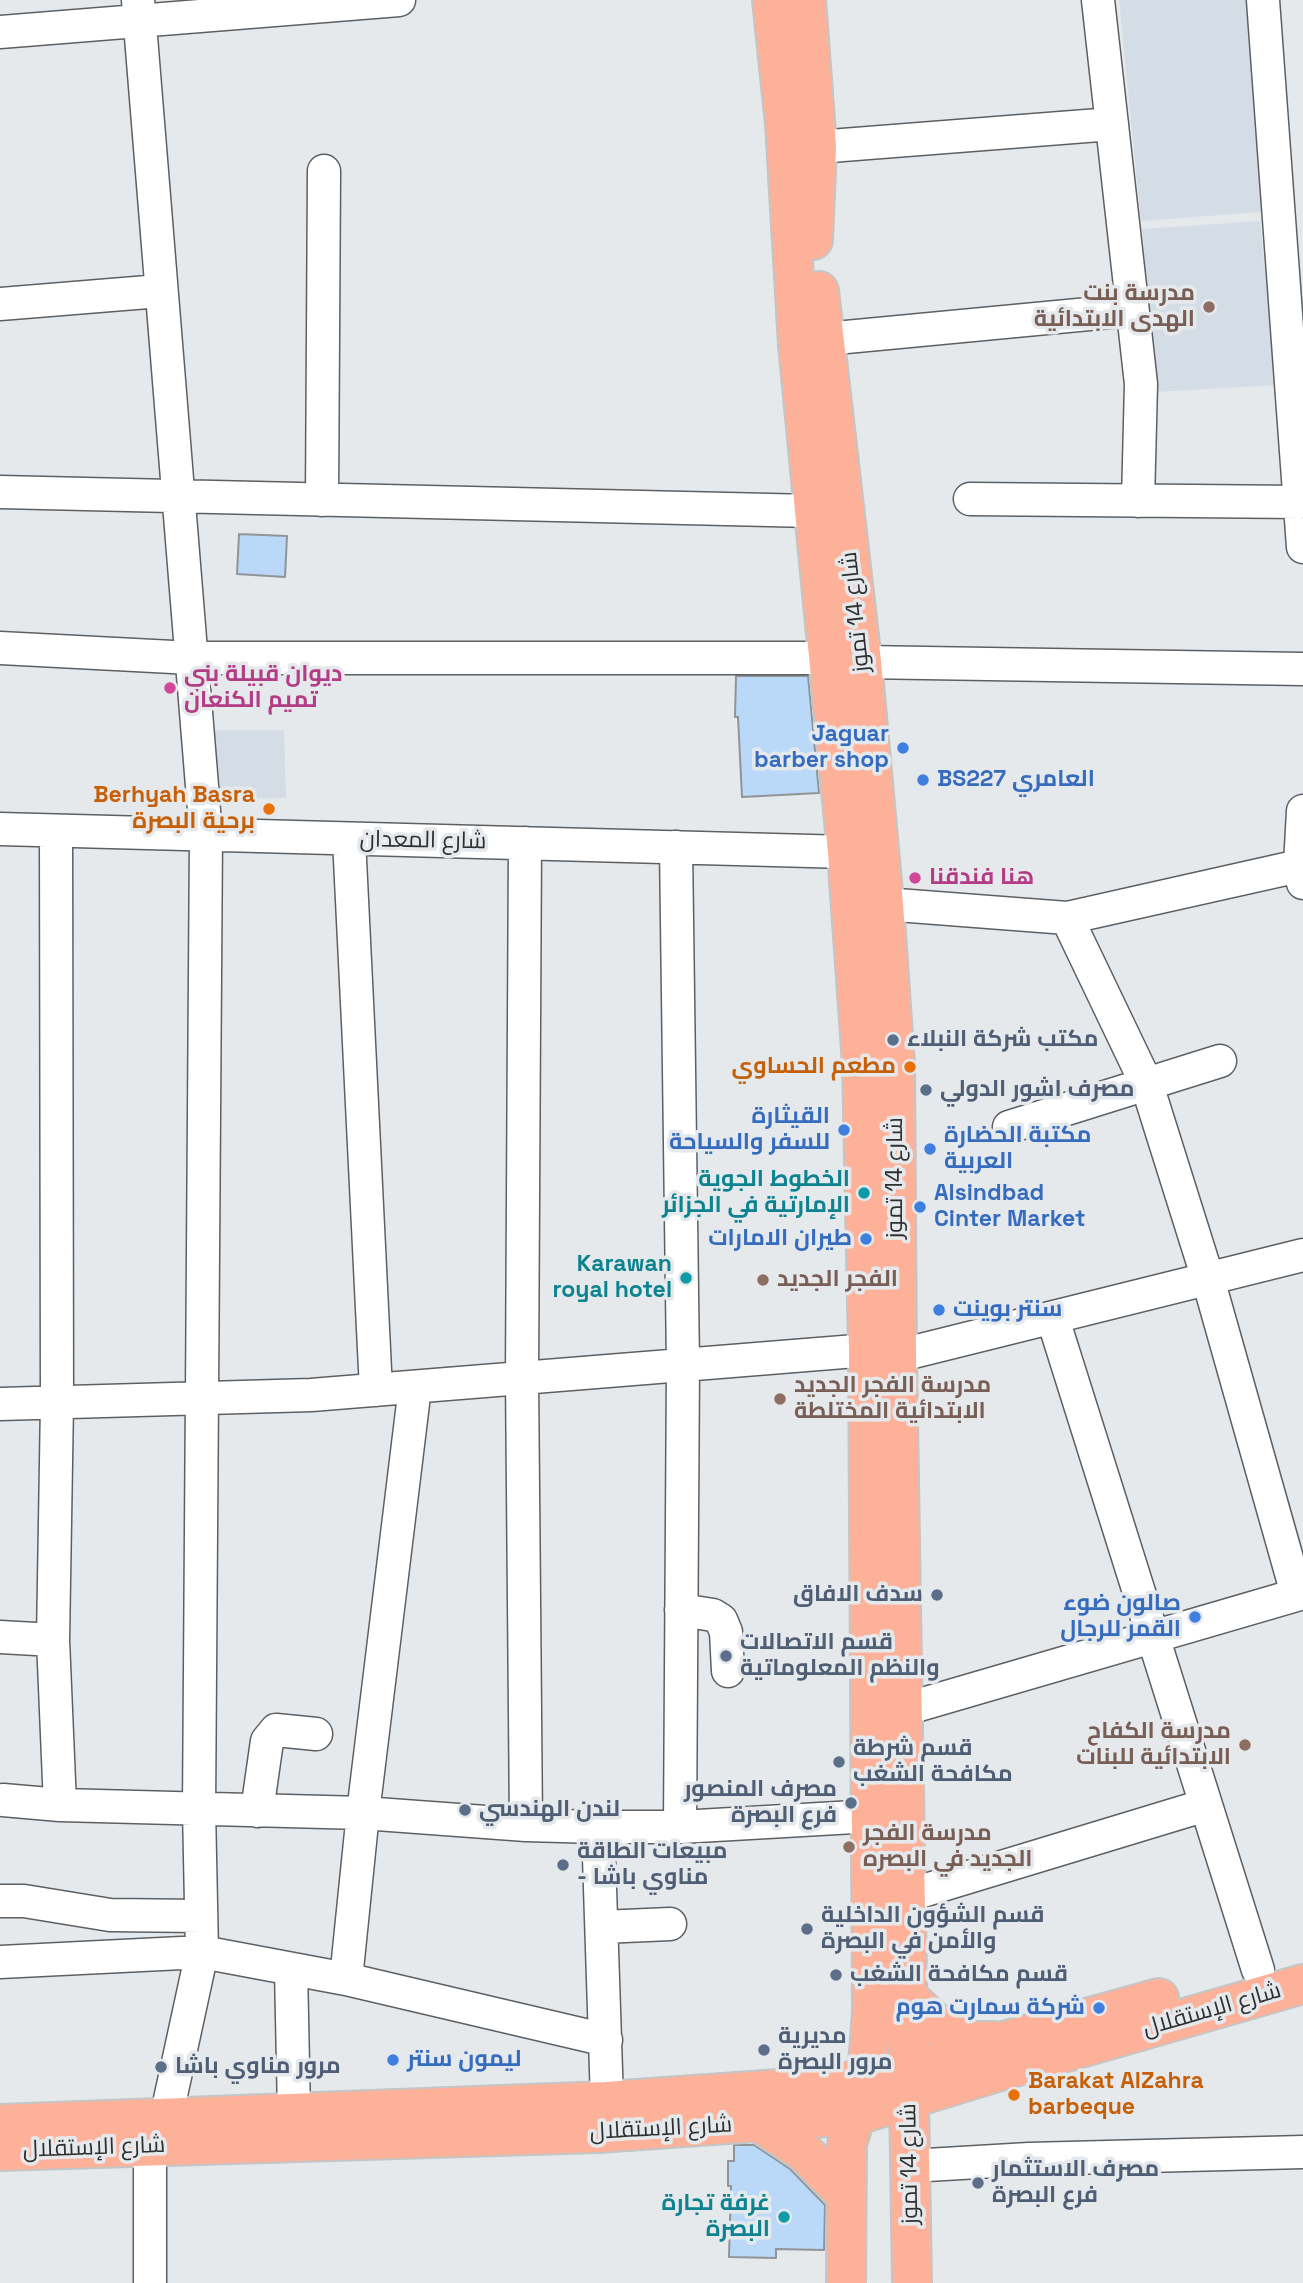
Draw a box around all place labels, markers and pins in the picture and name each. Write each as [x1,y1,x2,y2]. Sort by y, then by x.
place label: مدرسة بنت الهدى اﻻبتدائية [1034,280,1195,334]
marker: مدرسة بنت الهدى اﻻبتدائية [1201,299,1217,315]
place label: ديوان قبيلة بني تميم الكنعان [184,661,343,715]
marker: ديوان قبيلة بني تميم الكنعان [162,680,178,696]
place label: Jaguar barber shop [754,721,889,775]
marker: Jaguar barber shop [895,740,911,756]
place label: BS227 العامري [937,766,1095,794]
marker: BS227 العامري [915,772,931,788]
place label: Berhyah Basra برحية البصرة [93,782,255,836]
marker: Berhyah Basra برحية البصرة [261,801,277,817]
place label: هنا فندقنا [929,864,1034,892]
marker: هنا فندقنا [907,870,923,886]
place label: مكتب شركة النبلاء [907,1026,1098,1054]
marker: مكتب شركة النبلاء [885,1032,901,1048]
place label: مطعم الحساوي [731,1053,896,1081]
marker: مطعم الحساوي [902,1059,918,1075]
place label: مصرف اشور الدولي [940,1076,1134,1104]
marker: مصرف اشور الدولي [918,1082,934,1098]
place label: القيثارة للسفر والسياحة [669,1103,830,1157]
marker: القيثارة للسفر والسياحة [836,1122,852,1138]
place label: مكتبة الحضارة العربية [944,1122,1092,1176]
marker: مكتبة الحضارة العربية [922,1141,938,1157]
place label: الخطوط الجوية الإمارتية في الجزائر [662,1166,850,1220]
place label: Alsindbad Cinter Market [934,1180,1085,1234]
marker: الخطوط الجوية الإمارتية في الجزائر [856,1185,872,1201]
marker: Alsindbad Cinter Market [912,1199,928,1215]
place label: طيران الامارات [708,1225,852,1253]
marker: طيران الامارات [858,1231,874,1247]
place label: Karawan royal hotel [552,1251,672,1305]
place label: الفجر الجديد [777,1266,898,1294]
marker: Karawan royal hotel [678,1270,694,1286]
marker: الفجر الجديد [755,1272,771,1288]
place label: سنتر بوينت [953,1296,1062,1324]
marker: سنتر بوينت [931,1302,947,1318]
place label: مدرسة الفجر الجديد الابتدائية المختلطة [794,1372,991,1426]
marker: مدرسة الفجر الجديد الابتدائية المختلطة [772,1391,788,1407]
place label: سدف الافاق [793,1581,923,1609]
marker: سدف الافاق [929,1587,945,1603]
place label: صالون ضوء القمر للرجال [1060,1590,1181,1644]
marker: صالون ضوء القمر للرجال [1187,1609,1203,1625]
place label: قسم الاتصالات والنظم المعلوماتية [740,1629,940,1683]
marker: قسم الاتصالات والنظم المعلوماتية [718,1648,734,1664]
place label: مدرسة الكفاح الابتدائية للبنات [1076,1718,1231,1772]
place label: قسم شرطة مكافحة الشغب [853,1735,1013,1789]
marker: مدرسة الكفاح الابتدائية للبنات [1237,1737,1253,1753]
marker: قسم شرطة مكافحة الشغب [831,1754,847,1770]
place label: مصرف المنصور فرع البصرة [684,1776,837,1830]
marker: مصرف المنصور فرع البصرة [843,1795,859,1811]
place label: لندن الهندسي [479,1796,620,1824]
marker: لندن الهندسي [457,1802,473,1818]
place label: مدرسة الفجر الجديد في البصره [863,1820,1032,1874]
place label: مبيعات الطاقة - مناوي باشا [577,1838,727,1892]
marker: مدرسة الفجر الجديد في البصره [841,1839,857,1855]
marker: مبيعات الطاقة - مناوي باشا [555,1857,571,1873]
place label: قسم الشؤون الداخلية والأمن في البصرة [821,1902,1045,1956]
marker: قسم الشؤون الداخلية والأمن في البصرة [799,1921,815,1937]
place label: قسم مكافحة الشغب [850,1961,1068,1989]
marker: قسم مكافحة الشغب [828,1967,844,1983]
place label: شركة سمارت هوم [896,1994,1085,2022]
marker: شركة سمارت هوم [1091,2000,1107,2016]
place label: مديرية مرور البصرة [778,2023,892,2077]
marker: مديرية مرور البصرة [756,2042,772,2058]
place label: ليمون سنتر [407,2046,522,2074]
marker: ليمون سنتر [385,2052,401,2068]
place label: مرور مناوي باشا [175,2053,341,2081]
marker: مرور مناوي باشا [153,2059,169,2075]
place label: Barakat AlZahra barbeque [1028,2068,1204,2122]
marker: Barakat AlZahra barbeque [1006,2087,1022,2103]
place label: مصرف الاستثمار فرع البصرة [992,2156,1159,2210]
marker: مصرف الاستثمار فرع البصرة [970,2175,986,2191]
place label: غرفة تجارة البصرة [661,2190,770,2244]
marker: غرفة تجارة البصرة [776,2209,792,2225]

